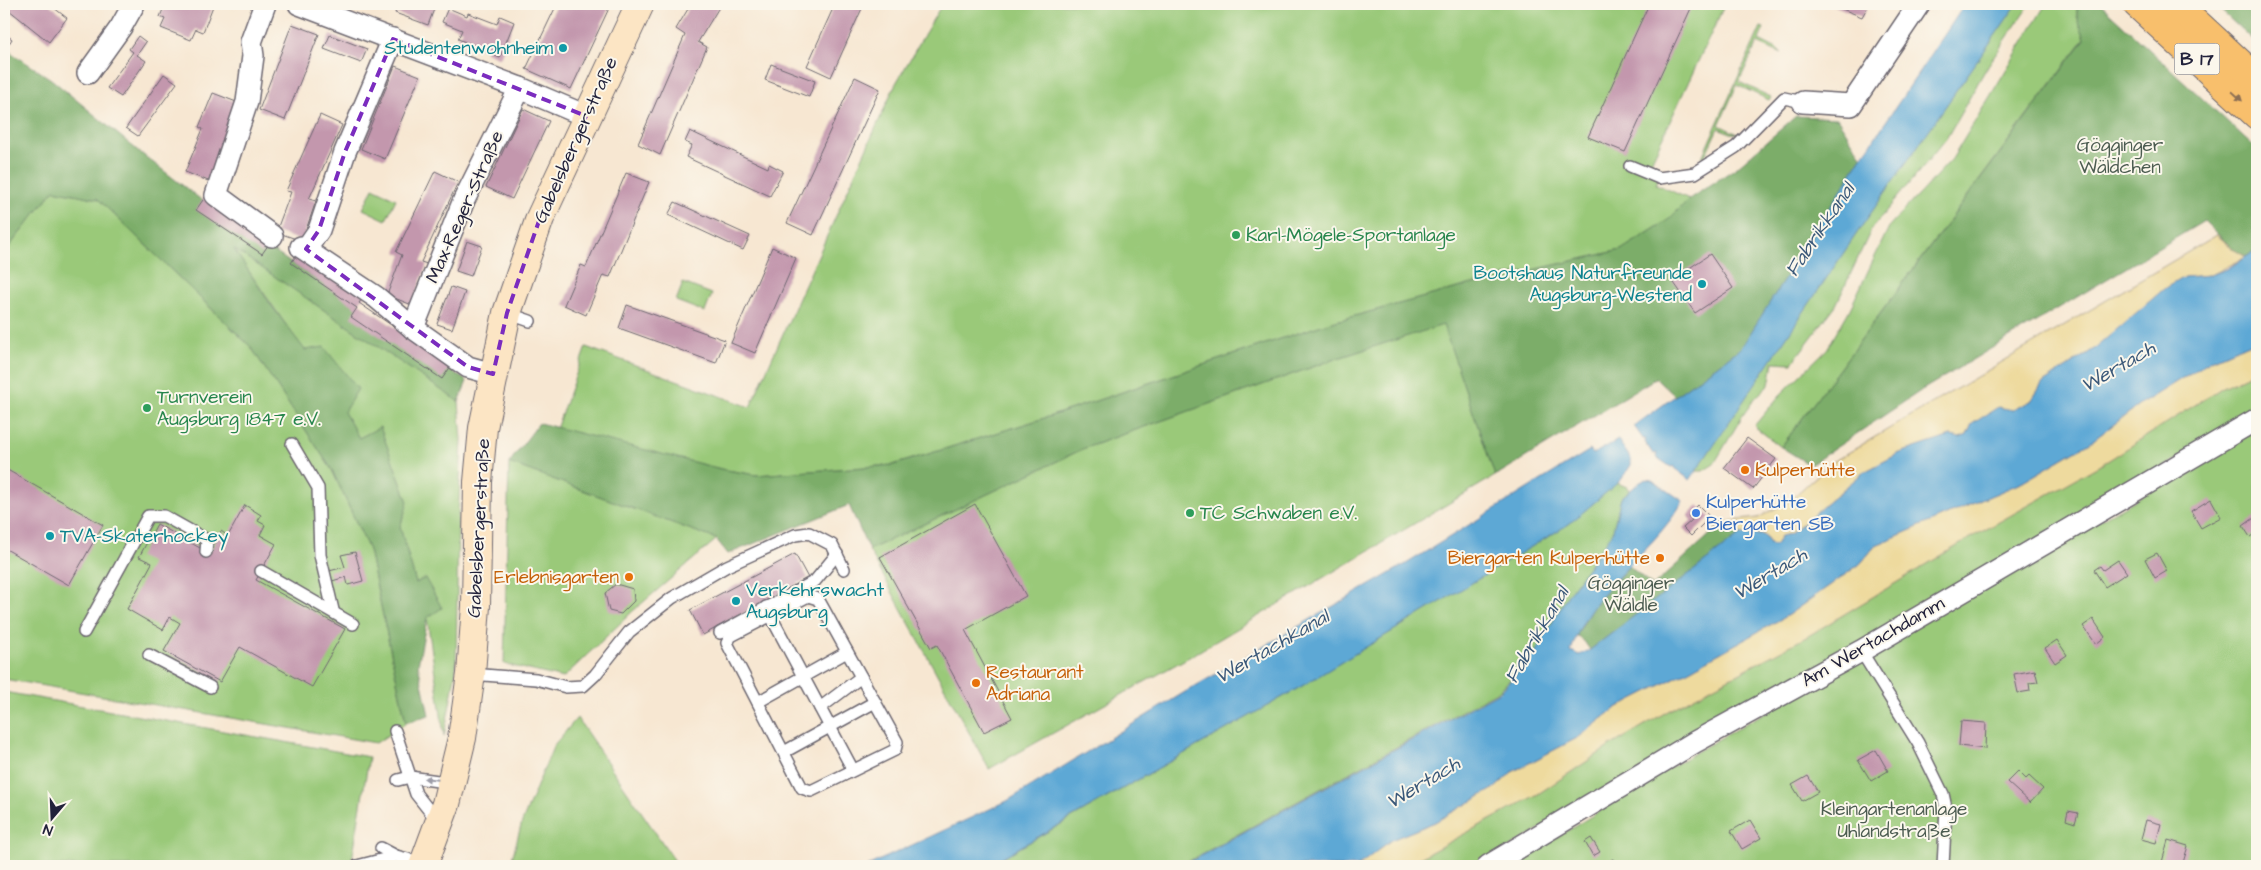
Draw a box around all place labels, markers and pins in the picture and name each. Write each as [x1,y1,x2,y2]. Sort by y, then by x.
place label: Studentenwohnheim [384,35,553,62]
marker: Studentenwohnheim [557,42,569,54]
place label: Karl-Mögele-Sportanlage [1246,222,1456,250]
marker: Karl-Mögele-Sportanlage [1230,229,1242,241]
place label: Bootshaus Naturfreunde Augsburg-Westend [1473,260,1692,310]
marker: Bootshaus Naturfreunde Augsburg-Westend [1696,278,1708,290]
place label: Turnverein Augsburg 1847 e.V. [157,384,321,434]
marker: Turnverein Augsburg 1847 e.V. [141,402,153,414]
place label: Kulperhütte [1755,457,1855,484]
marker: Kulperhütte [1739,464,1751,476]
place label: Kulperhütte Biergarten SB [1706,489,1834,539]
place label: TC Schwaben e.V. [1200,500,1357,527]
marker: TC Schwaben e.V. [1184,507,1196,519]
marker: Kulperhütte Biergarten SB [1690,507,1702,519]
place label: TVA-Skaterhockey [60,523,229,551]
marker: TVA-Skaterhockey [44,530,56,542]
place label: Biergarten Kulperhütte [1448,545,1650,573]
marker: Biergarten Kulperhütte [1654,552,1666,564]
place label: Erlebnisgarten [494,564,619,592]
marker: Erlebnisgarten [623,571,635,583]
place label: Verkehrswacht Augsburg [746,577,885,627]
marker: Verkehrswacht Augsburg [730,595,742,607]
place label: Restaurant Adriana [986,659,1084,708]
marker: Restaurant Adriana [970,677,982,689]

